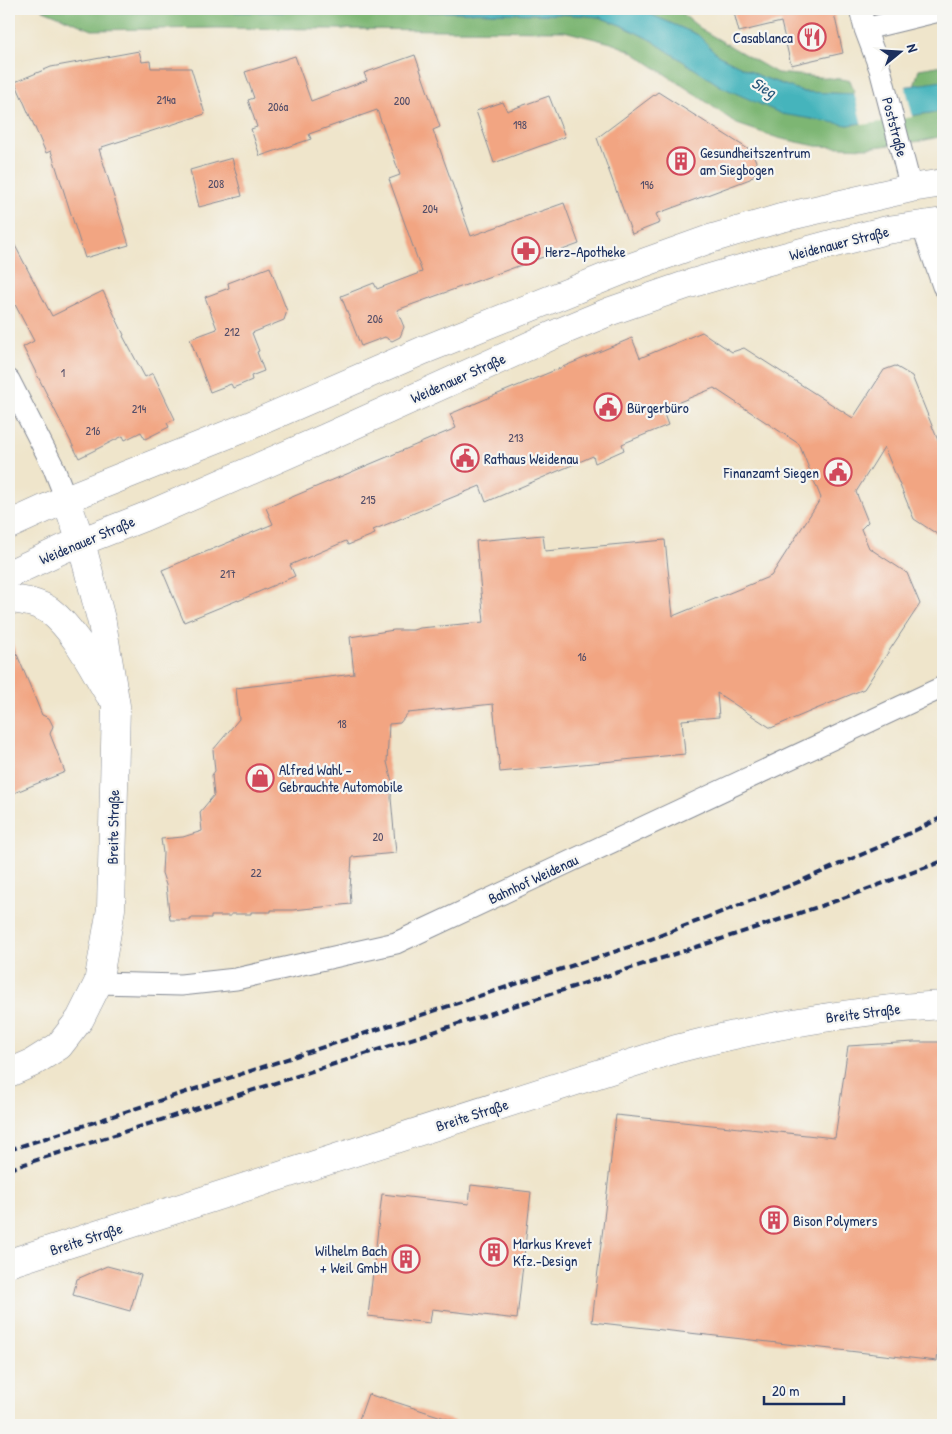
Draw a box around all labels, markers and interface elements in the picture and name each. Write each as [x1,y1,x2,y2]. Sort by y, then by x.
restaurant icon: Casablanca [797,22,827,52]
place label: Casablanca [733,27,793,48]
north arrow [874,28,924,78]
text: N [903,41,923,55]
water label: Sieg [748,71,781,103]
house number: 214a [156,91,176,108]
house number: 200 [394,92,410,109]
street label: Poststraße [877,95,913,159]
house number: 206a [268,98,289,115]
house number: 198 [513,116,527,133]
place label: Gesundheitszentrum am Siegbogen [700,142,810,180]
building icon: Gesundheitszentrum am Siegbogen [666,146,696,176]
house number: 208 [208,175,224,192]
house number: 196 [640,176,654,193]
house number: 204 [422,200,438,217]
street label: Weidenauer Straße [787,220,891,266]
pharmacy icon: Herz-Apotheke [511,236,541,266]
place label: Herz-Apotheke [545,241,626,262]
house number: 206 [367,310,383,327]
house number: 212 [224,323,240,340]
street label: Weidenauer Straße [407,348,509,408]
house number: 1 [61,364,65,381]
public building icon: Bürgerbüro [593,392,623,422]
place label: Bürgerbüro [627,397,689,418]
house number: 214 [132,400,147,417]
house number: 216 [86,422,101,439]
house number: 213 [508,429,524,446]
public building icon: Rathaus Weidenau [450,443,480,473]
place label: Rathaus Weidenau [484,448,578,469]
public building icon: Finanzamt Siegen [823,457,853,487]
place label: Finanzamt Siegen [723,462,819,483]
house number: 215 [360,491,376,508]
street label: Weidenauer Straße [36,510,138,570]
house number: 217 [220,565,236,582]
house number: 16 [577,648,587,665]
house number: 18 [337,715,347,732]
place label: Alfred Wahl - Gebrauchte Automobile [279,759,403,797]
shop icon: Alfred Wahl - Gebrauchte Automobile [245,763,275,793]
street label: Breite Straße [102,789,124,865]
house number: 20 [373,828,384,845]
street label: Bahnhof Weidenau [485,849,581,909]
house number: 22 [250,864,262,881]
street label: Breite Straße [825,998,901,1028]
street label: Breite Straße [433,1093,511,1137]
building icon: Bison Polymers [759,1205,789,1235]
place label: Bison Polymers [793,1210,878,1231]
street label: Breite Straße [47,1217,125,1261]
place label: Markus Krevet Kfz.-Design [513,1233,593,1271]
building icon: Markus Krevet Kfz.-Design [479,1237,509,1267]
place label: Wilhelm Bach + Weil GmbH [315,1240,387,1278]
building icon: Wilhelm Bach + Weil GmbH [391,1244,421,1274]
scale bar [764,1374,844,1406]
text: 20 m [772,1380,799,1401]

